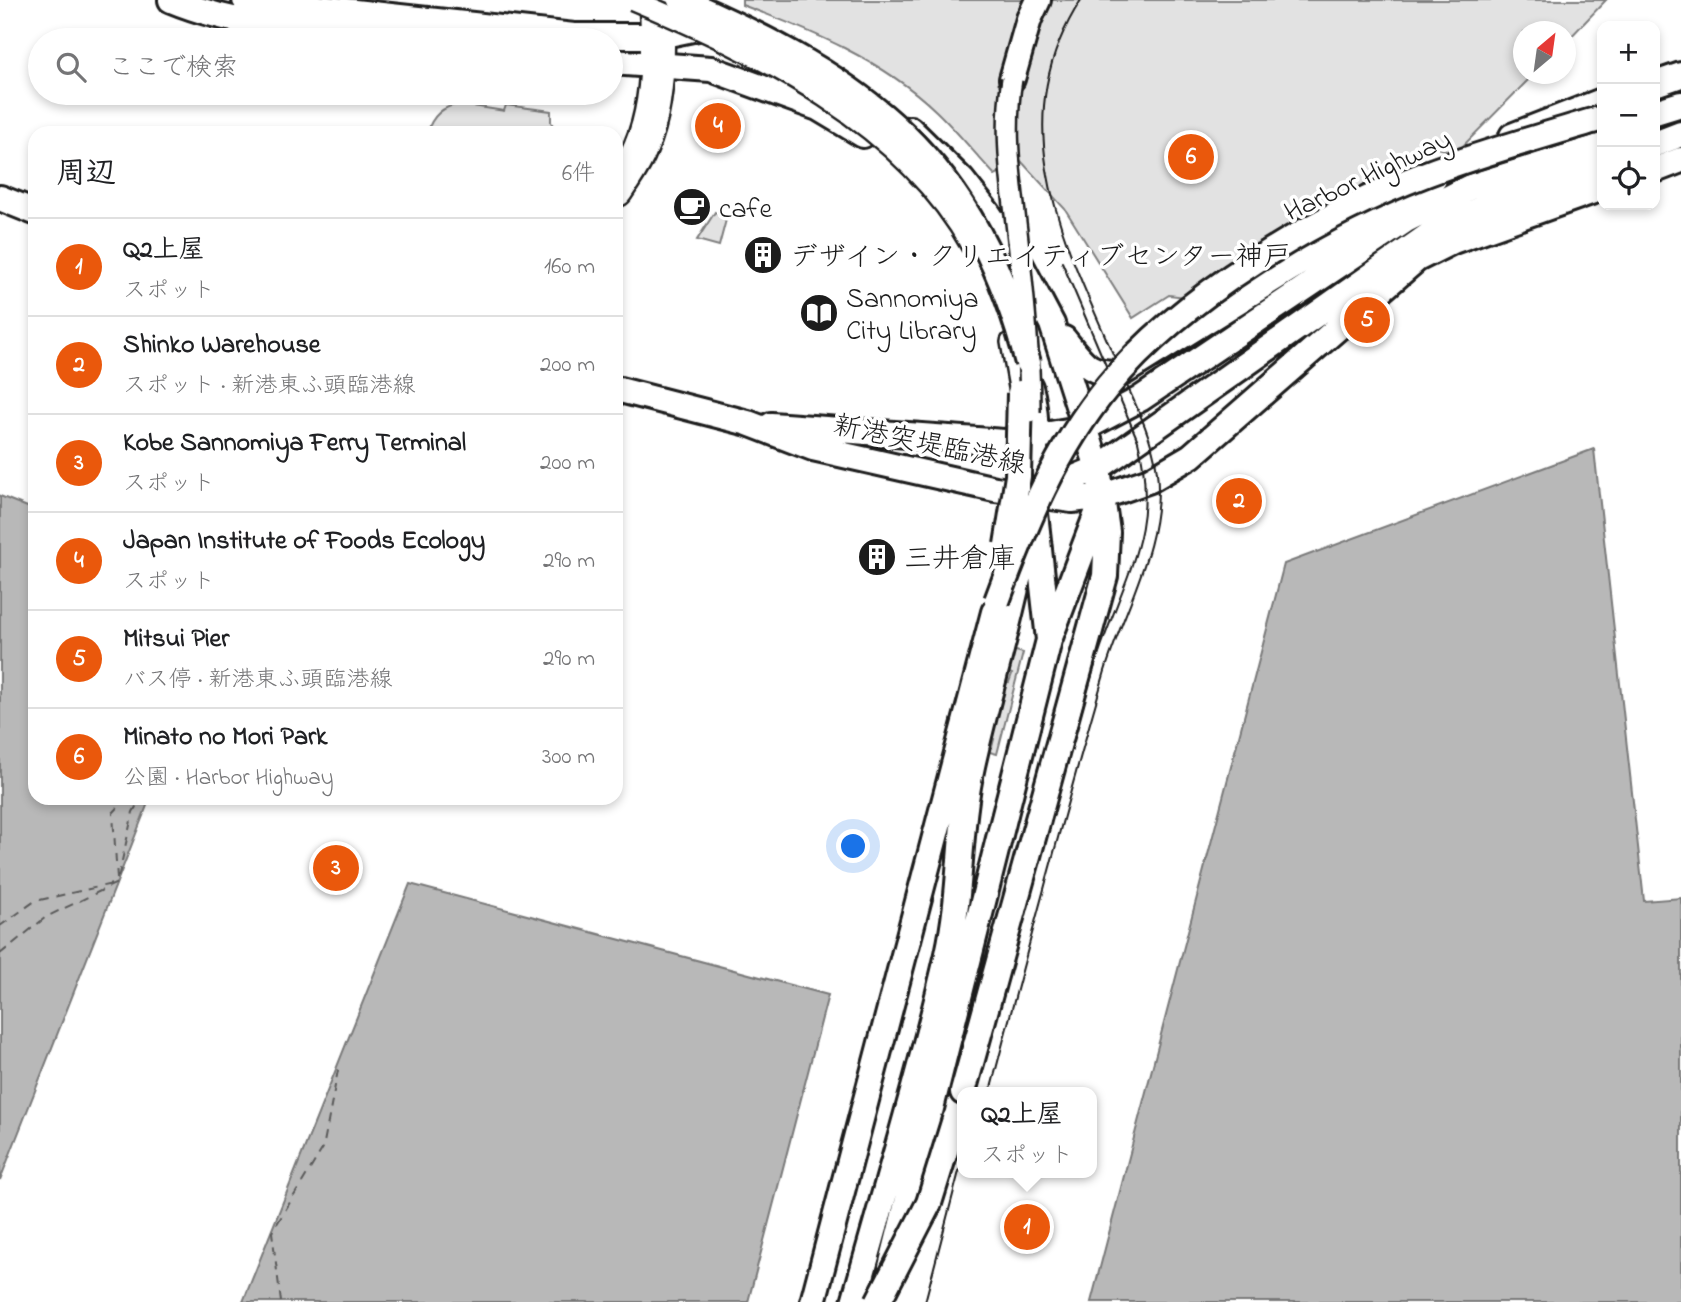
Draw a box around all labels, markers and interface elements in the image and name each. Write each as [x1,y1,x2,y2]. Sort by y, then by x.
north arrow [1513,21,1576,84]
map controls [1597,21,1660,210]
button: + [1597,21,1660,84]
search box [28,28,623,105]
icon: search [52,48,90,86]
text: ここで検索 [108,50,238,88]
button: − [1597,84,1660,147]
pin: 4 [695,100,741,152]
street label: Harbor Highway [1278,121,1459,234]
pin: 6 [1168,131,1214,183]
button: locate [1597,147,1660,210]
text: 周辺 [56,153,116,197]
text: 6件 [562,158,595,191]
cafe icon: cafe [671,186,713,228]
place label: cafe [719,190,773,231]
text: Q2上屋 [123,232,205,270]
building icon: デザイン・クリエイティブセンター神戸 [742,234,784,276]
place label: デザイン・クリエイティブセンター神戸 [790,238,1291,279]
text: 1 [75,251,83,284]
text: 160 m [544,251,595,284]
text: スポット [123,275,215,308]
place label: Sannomiya City Library [846,280,979,353]
library icon: Sannomiya City Library [798,292,840,334]
pin: 5 [1344,294,1390,346]
text: Shinko Warehouse [123,327,320,365]
text: 2 [73,349,85,382]
text: 200 m [540,349,595,382]
text: スポット · 新港東ふ頭臨港線 [123,370,415,403]
street label: 新港突堤臨港線 [829,406,1029,487]
text: Kobe Sannomiya Ferry Terminal [123,425,466,463]
text: 3 [74,447,84,480]
text: 200 m [540,447,595,480]
text: スポット [123,468,215,501]
pin: 2 [1216,475,1262,527]
text: Japan Institute of Foods Ecology [123,523,485,561]
building icon: 三井倉庫 [856,536,898,578]
place label: 三井倉庫 [904,540,1016,581]
text: 4 [74,545,84,578]
text: 290 m [543,545,595,578]
text: スポット [123,566,215,599]
text: Mitsui Pier [123,621,229,659]
text: 5 [72,643,86,676]
text: 290 m [543,643,595,676]
text: バス停 · 新港東ふ頭臨港線 [123,664,392,697]
text: Minato no Mori Park [123,719,327,757]
text: 6 [74,741,84,774]
text: 300 m [542,741,595,774]
text: 公園 · Harbor Highway [123,762,333,795]
your location [836,829,870,863]
pin: 3 [313,842,359,894]
popup [957,1087,1097,1178]
text: Q2上屋 [981,1097,1063,1135]
text: スポット [981,1140,1073,1173]
pin: 1 [1004,1201,1050,1253]

